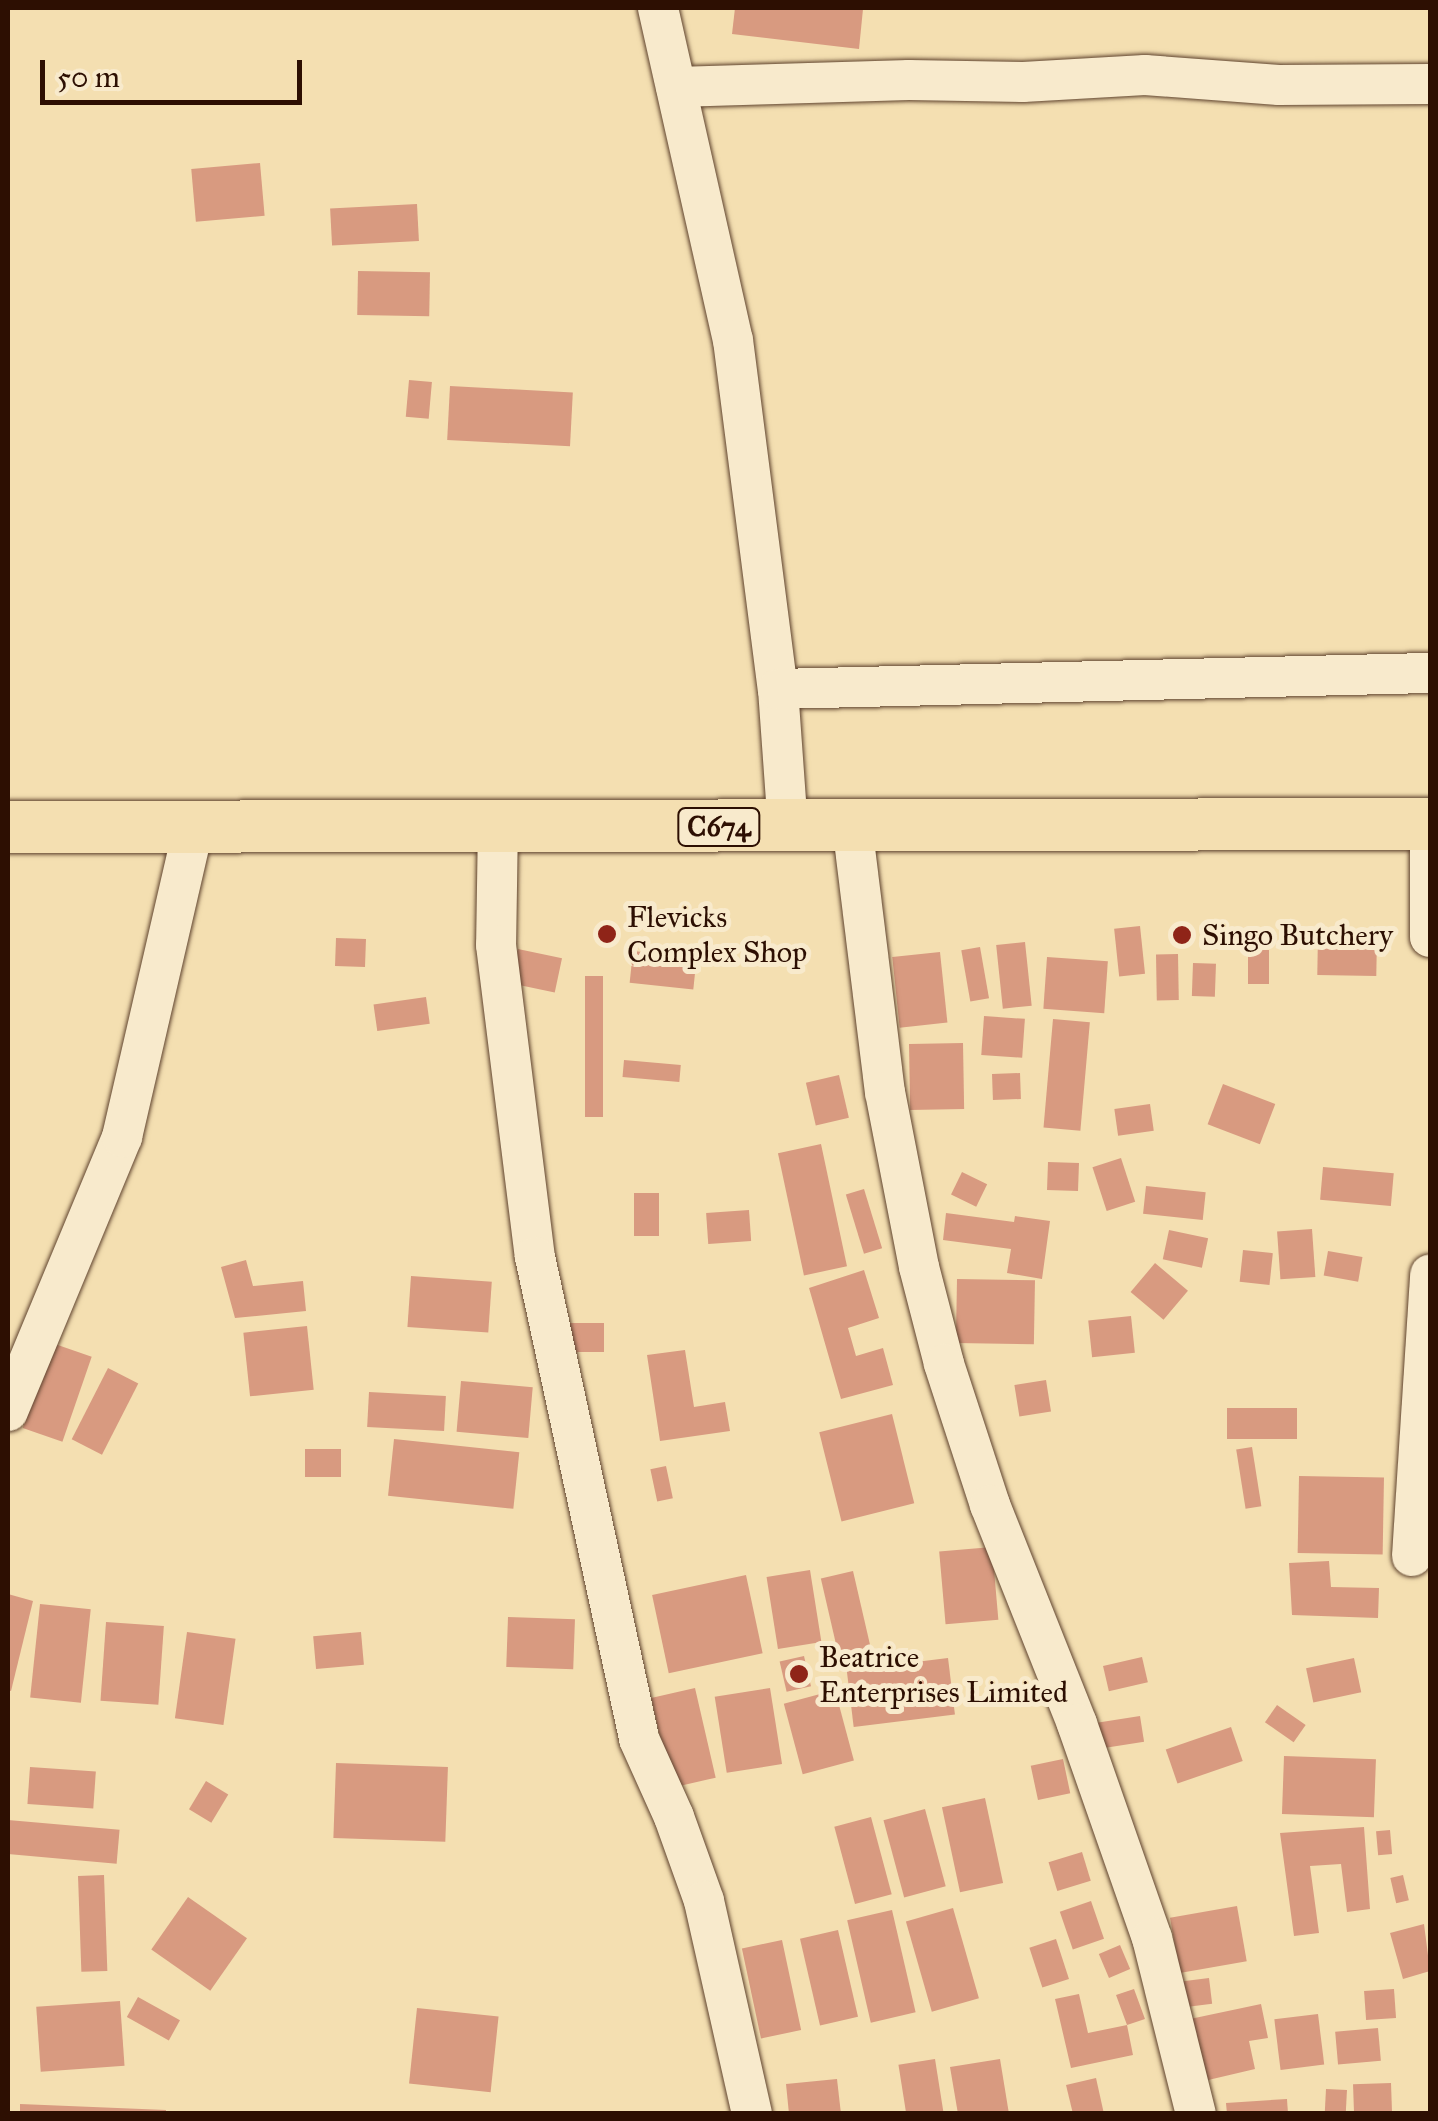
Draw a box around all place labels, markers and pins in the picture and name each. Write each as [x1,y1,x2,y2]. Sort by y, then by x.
place label: Flevicks Complex Shop [627,899,807,970]
place label: Singo Butchery [1202,917,1393,953]
marker: Flevicks Complex Shop [596,923,618,945]
marker: Singo Butchery [1171,924,1193,946]
place label: Beatrice Enterprises Limited [819,1639,1068,1710]
marker: Beatrice Enterprises Limited [788,1663,810,1685]

